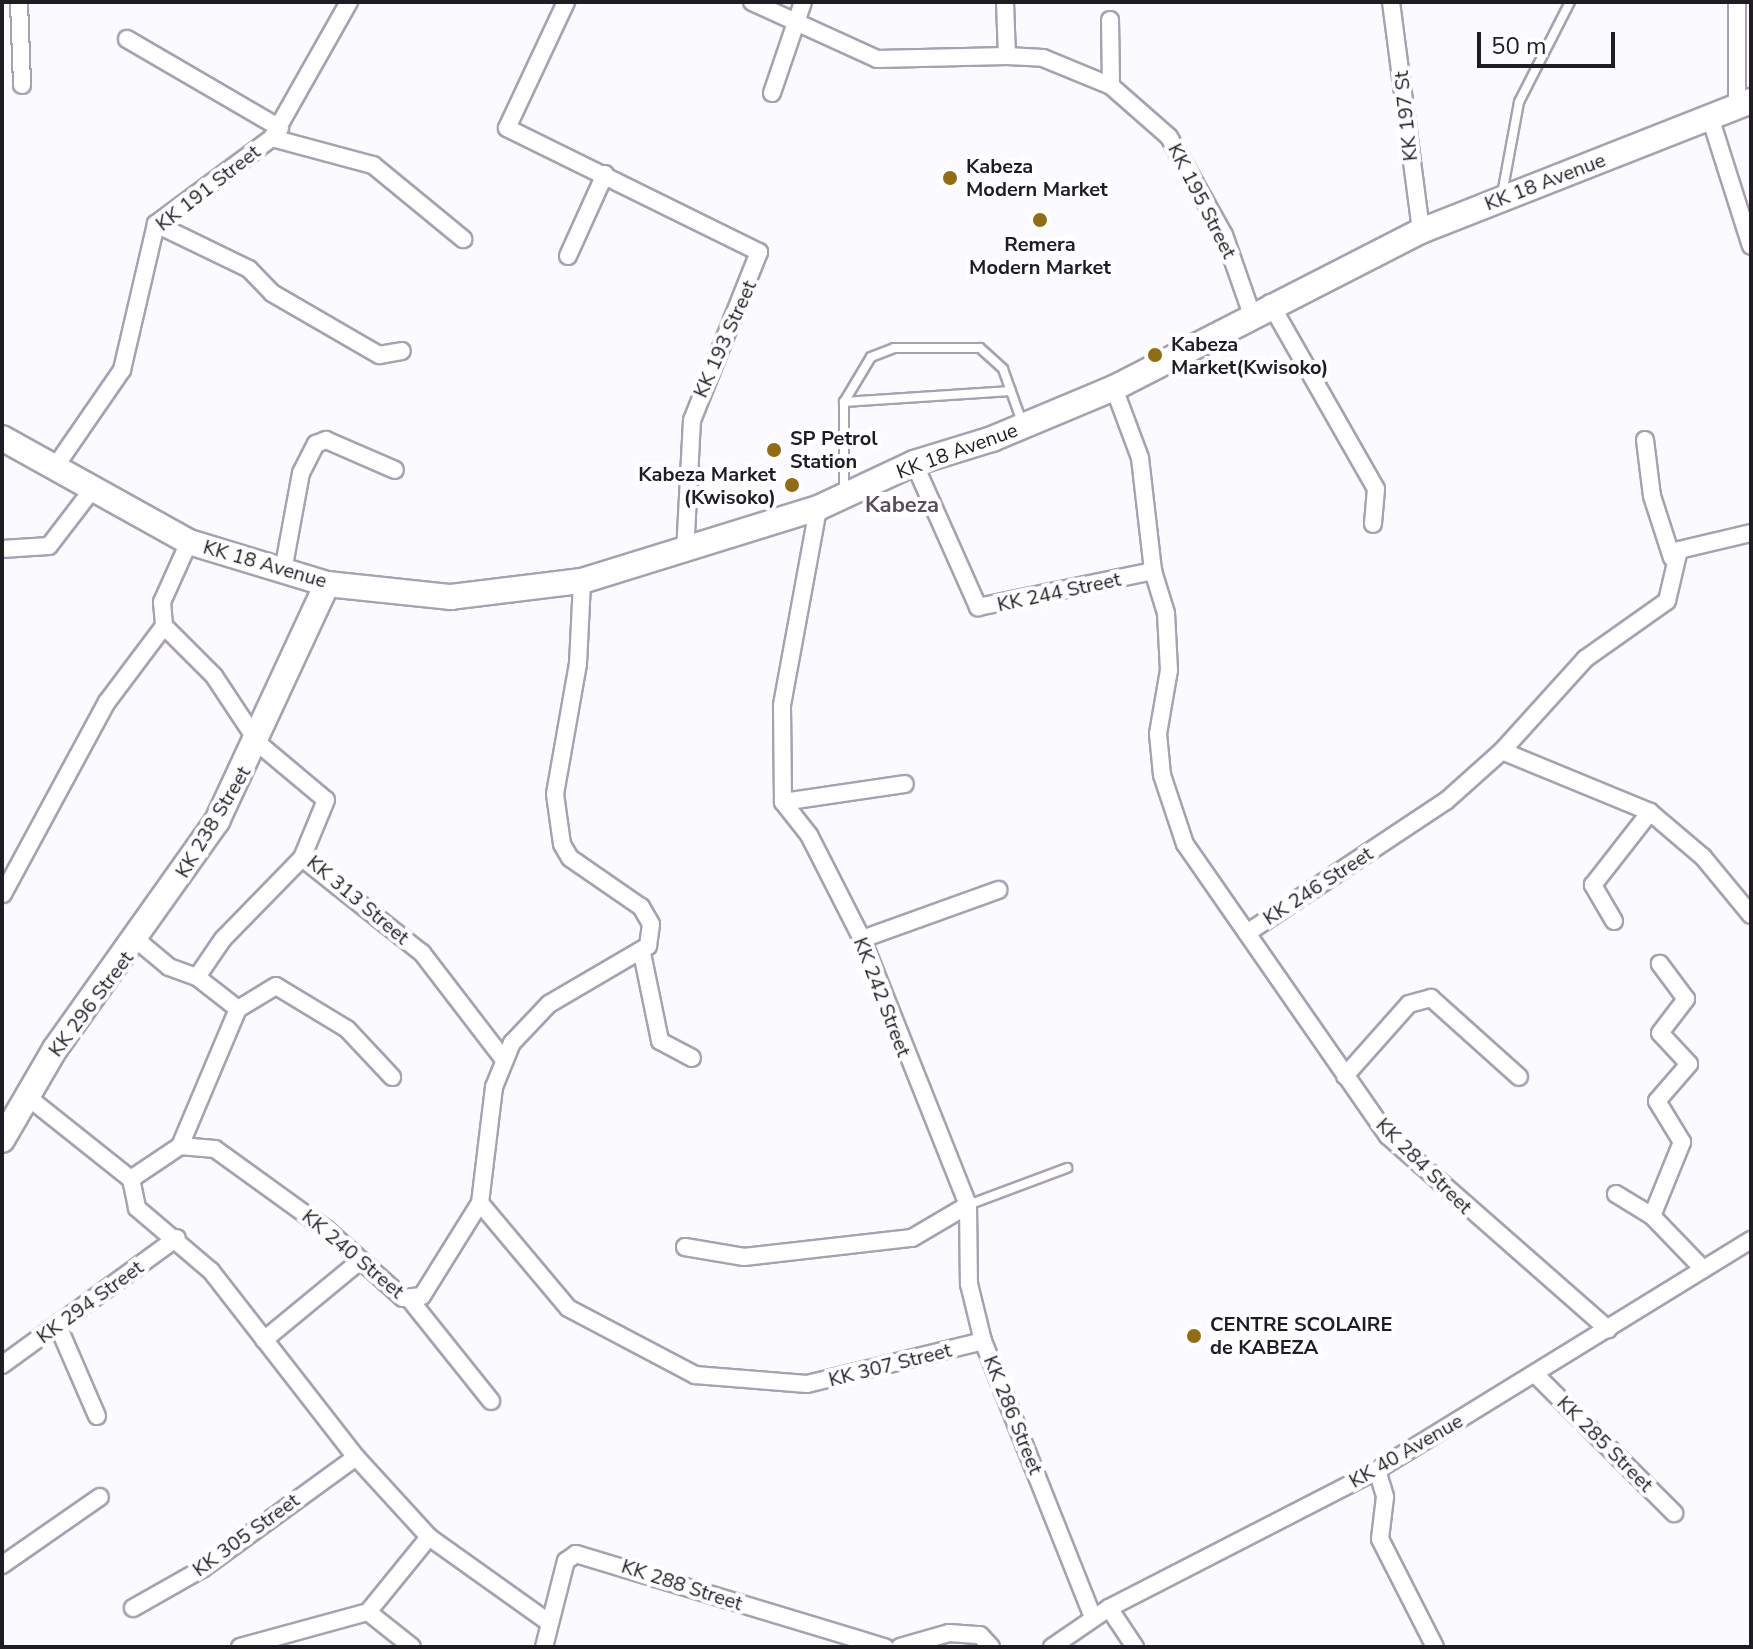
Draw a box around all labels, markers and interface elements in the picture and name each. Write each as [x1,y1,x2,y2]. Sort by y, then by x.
scale bar [1481,16,1619,66]
text: 50 m [1491,30,1547,62]
street label: KK 197 St [1389,70,1423,162]
street label: KK 195 Street [1163,139,1241,263]
street label: KK 191 Street [151,140,265,236]
street label: KK 18 Avenue [1481,148,1609,216]
place label: Kabeza Modern Market [966,154,1108,201]
marker: Kabeza Modern Market [941,169,959,187]
marker: Remera Modern Market [1031,211,1049,229]
place label: Remera Modern Market [969,232,1111,279]
street label: KK 193 Street [688,277,762,401]
place label: Kabeza Market(Kwisoko) [1171,332,1328,379]
marker: Kabeza Market(Kwisoko) [1146,346,1164,364]
street label: KK 18 Avenue [893,418,1021,484]
place label: SP Petrol Station [790,426,878,473]
marker: SP Petrol Station [765,441,783,459]
place label: Kabeza Market (Kwisoko) [638,462,776,509]
marker: Kabeza Market (Kwisoko) [783,476,801,494]
district label: Kabeza [865,493,939,519]
street label: KK 18 Avenue [200,535,330,593]
street label: KK 244 Street [995,567,1123,617]
street label: KK 238 Street [170,762,256,882]
street label: KK 246 Street [1259,842,1377,930]
street label: KK 313 Street [302,850,414,950]
street label: KK 242 Street [848,934,916,1060]
street label: KK 296 Street [44,947,138,1061]
street label: KK 284 Street [1371,1113,1477,1219]
street label: KK 240 Street [297,1204,409,1304]
street label: KK 294 Street [32,1255,148,1349]
place label: CENTRE SCOLAIRE de KABEZA [1210,1312,1392,1359]
marker: CENTRE SCOLAIRE de KABEZA [1185,1327,1203,1345]
street label: KK 307 Street [826,1338,954,1392]
street label: KK 286 Street [978,1352,1048,1478]
street label: KK 285 Street [1552,1391,1658,1497]
street label: KK 40 Avenue [1345,1409,1467,1493]
street label: KK 305 Street [188,1488,304,1582]
street label: KK 288 Street [618,1554,746,1616]

